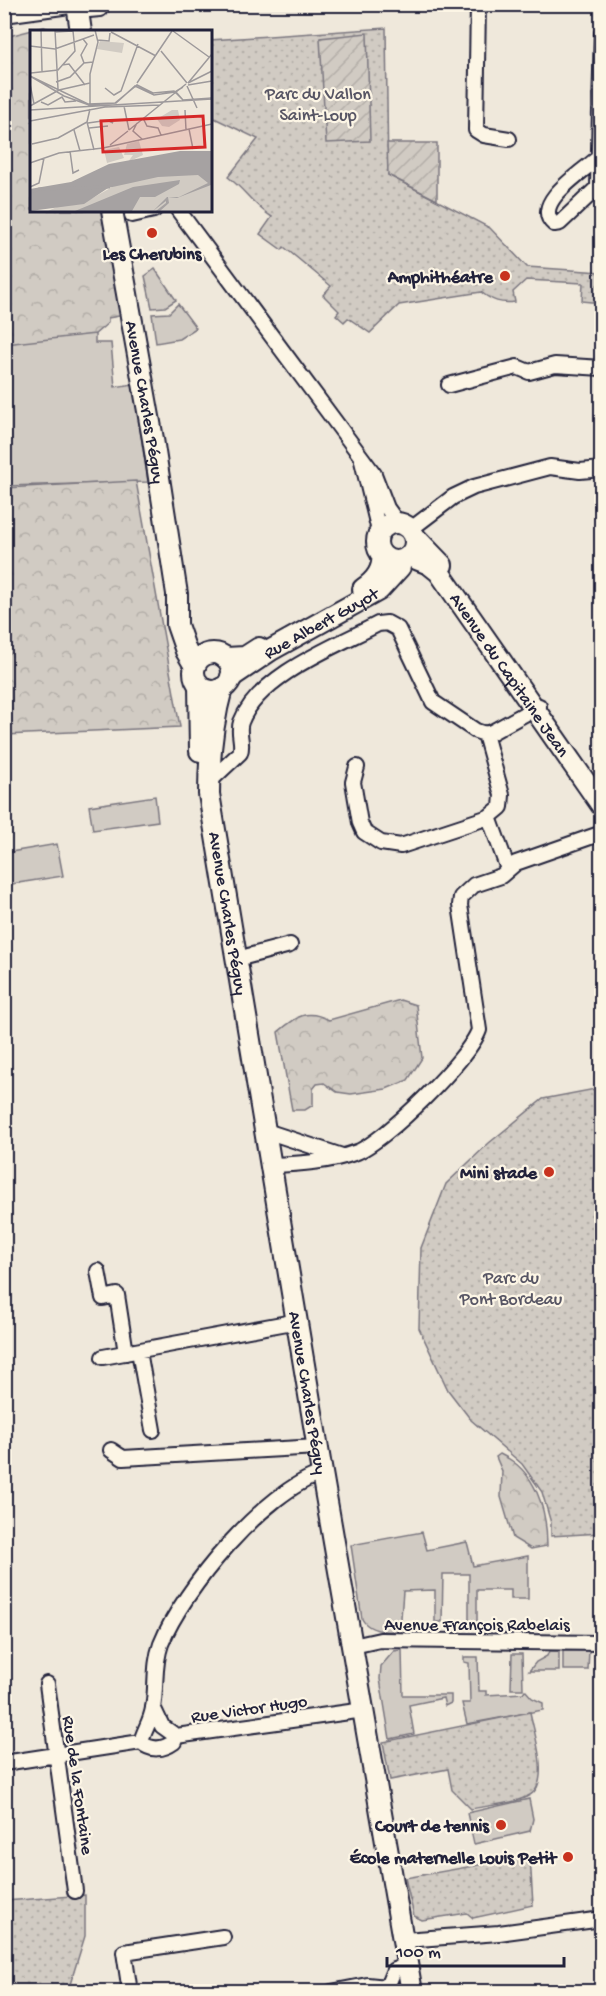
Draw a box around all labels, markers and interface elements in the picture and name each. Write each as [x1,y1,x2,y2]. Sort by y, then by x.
inset map [30,30,212,212]
park label: Parc du Vallon Saint-Loup [264,85,371,127]
marker: Les Cherubins [145,226,159,240]
place label: Les Cherubins [103,245,203,266]
place label: Amphithéatre [387,268,494,289]
marker: Amphithéatre [498,269,512,283]
street label: Avenue Charles Péguy [119,319,168,486]
street label: Rue Albert Guyot [260,584,384,665]
street label: Avenue du Capitaine Jean [444,590,573,762]
street label: Avenue Charles Péguy [202,830,250,997]
place label: Mini stade [460,1164,538,1185]
marker: Mini stade [542,1165,556,1179]
park label: Parc du Pont Bordeau [459,1269,563,1311]
street label: Avenue Charles Péguy [282,1310,330,1476]
street label: Avenue François Rabelais [384,1616,571,1637]
street label: Rue Victor Hugo [190,1692,309,1729]
street label: Rue de la Fontaine [56,1715,97,1857]
place label: Court de tennis [374,1817,490,1838]
marker: Court de tennis [494,1818,508,1832]
place label: École maternelle Louis Petit [350,1848,558,1870]
marker: École maternelle Louis Petit [561,1850,575,1864]
scale bar [387,1930,564,1968]
text: 100 m [395,1943,441,1964]

